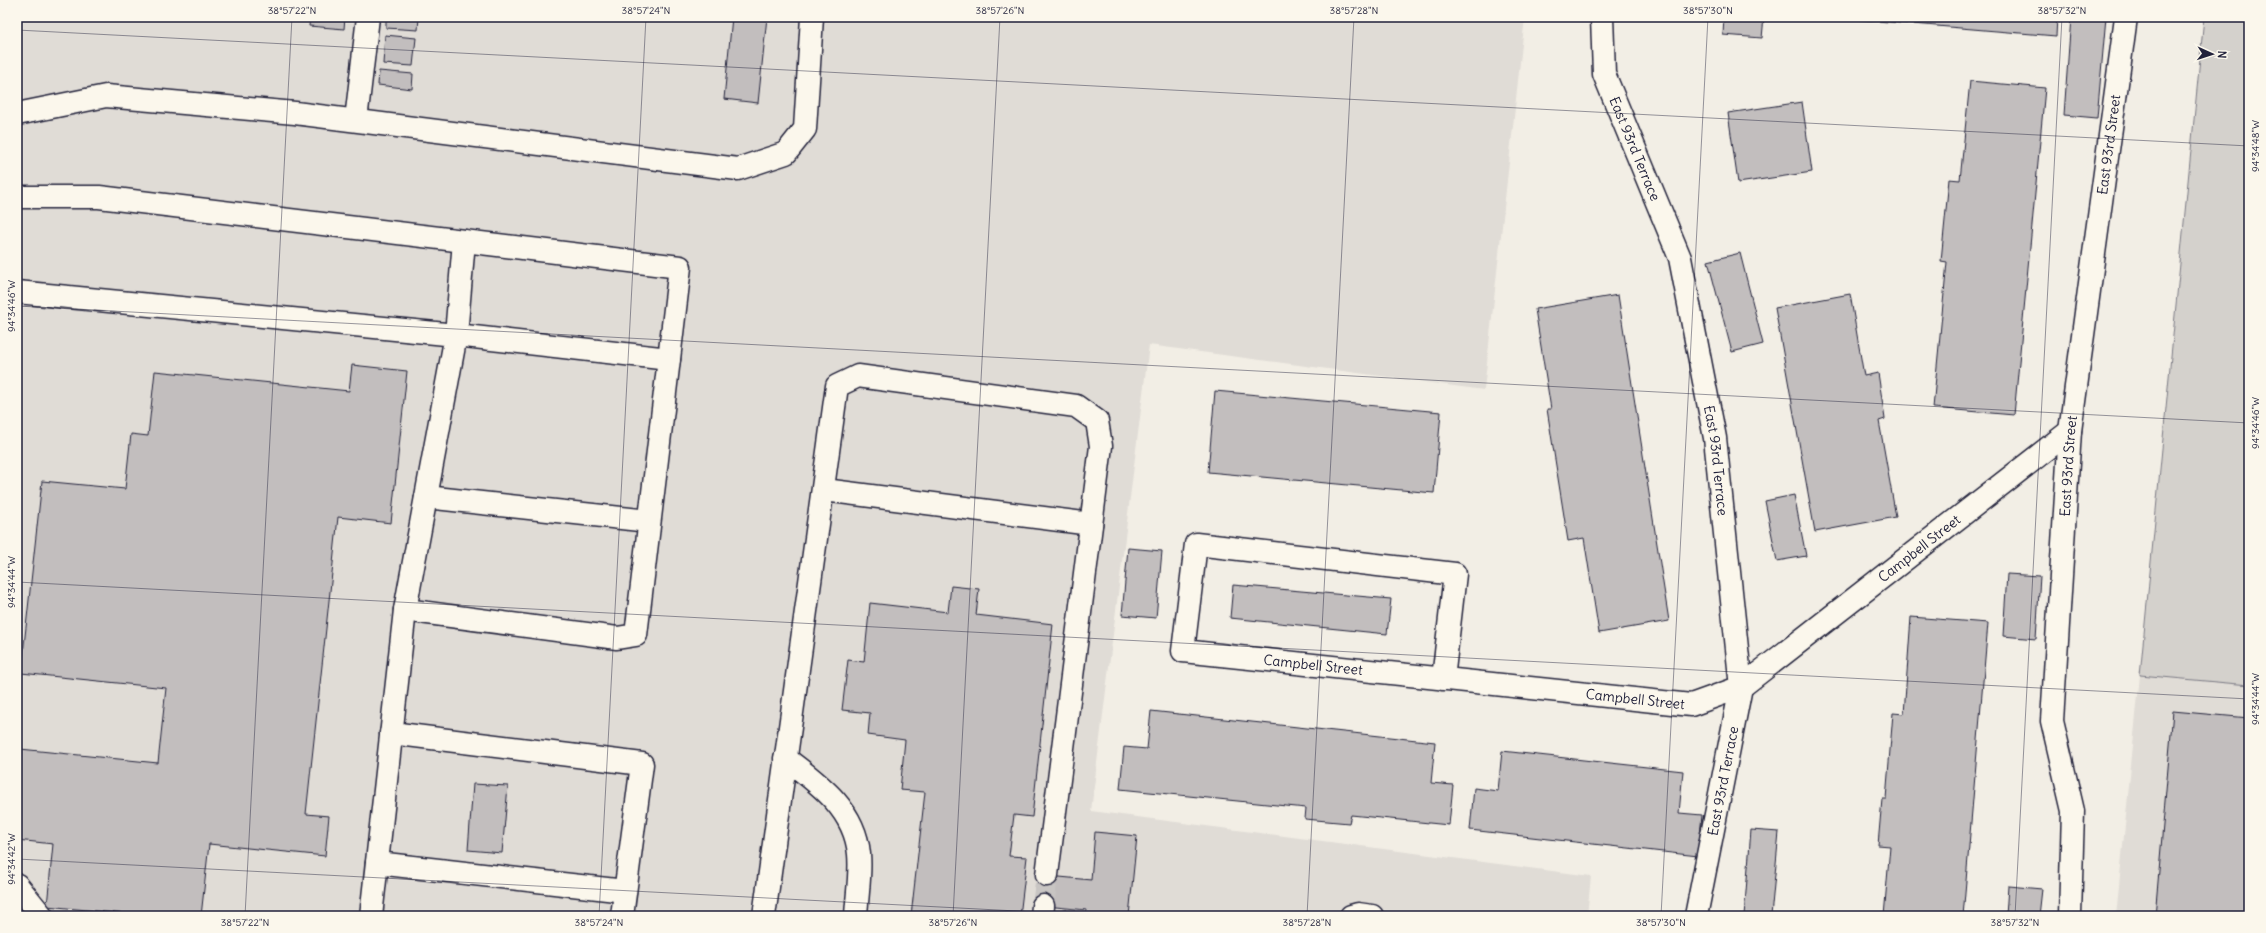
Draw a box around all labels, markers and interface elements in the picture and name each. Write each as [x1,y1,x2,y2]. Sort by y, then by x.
text: 38°57'22"N [268,4,316,17]
text: 38°57'24"N [622,4,670,17]
text: 38°57'26"N [976,4,1024,17]
text: 38°57'28"N [1330,4,1378,17]
text: 38°57'30"N [1683,4,1733,17]
text: 38°57'32"N [2038,4,2086,17]
north arrow [2192,34,2232,74]
text: N [2215,50,2229,59]
street label: East 93rd Street [2093,93,2124,196]
street label: East 93rd Terrace [1605,94,1664,204]
text: 94°34'48"W [2249,120,2262,172]
text: 94°34'46"W [5,280,18,332]
text: 94°34'46"W [2249,397,2262,449]
street label: East 93rd Terrace [1700,404,1732,517]
street label: East 93rd Street [2056,414,2081,517]
street label: Campbell Street [1874,510,1964,586]
text: 94°34'44"W [5,556,18,608]
street label: Campbell Street [1263,651,1364,679]
text: 94°34'44"W [2249,673,2262,725]
street label: Campbell Street [1585,685,1686,713]
street label: East 93rd Terrace [1704,725,1742,837]
text: 94°34'42"W [5,833,18,885]
text: 38°57'22"N [221,916,269,929]
text: 38°57'24"N [575,916,623,929]
text: 38°57'26"N [929,916,977,929]
text: 38°57'28"N [1283,916,1331,929]
text: 38°57'30"N [1636,916,1686,929]
text: 38°57'32"N [1991,916,2039,929]

